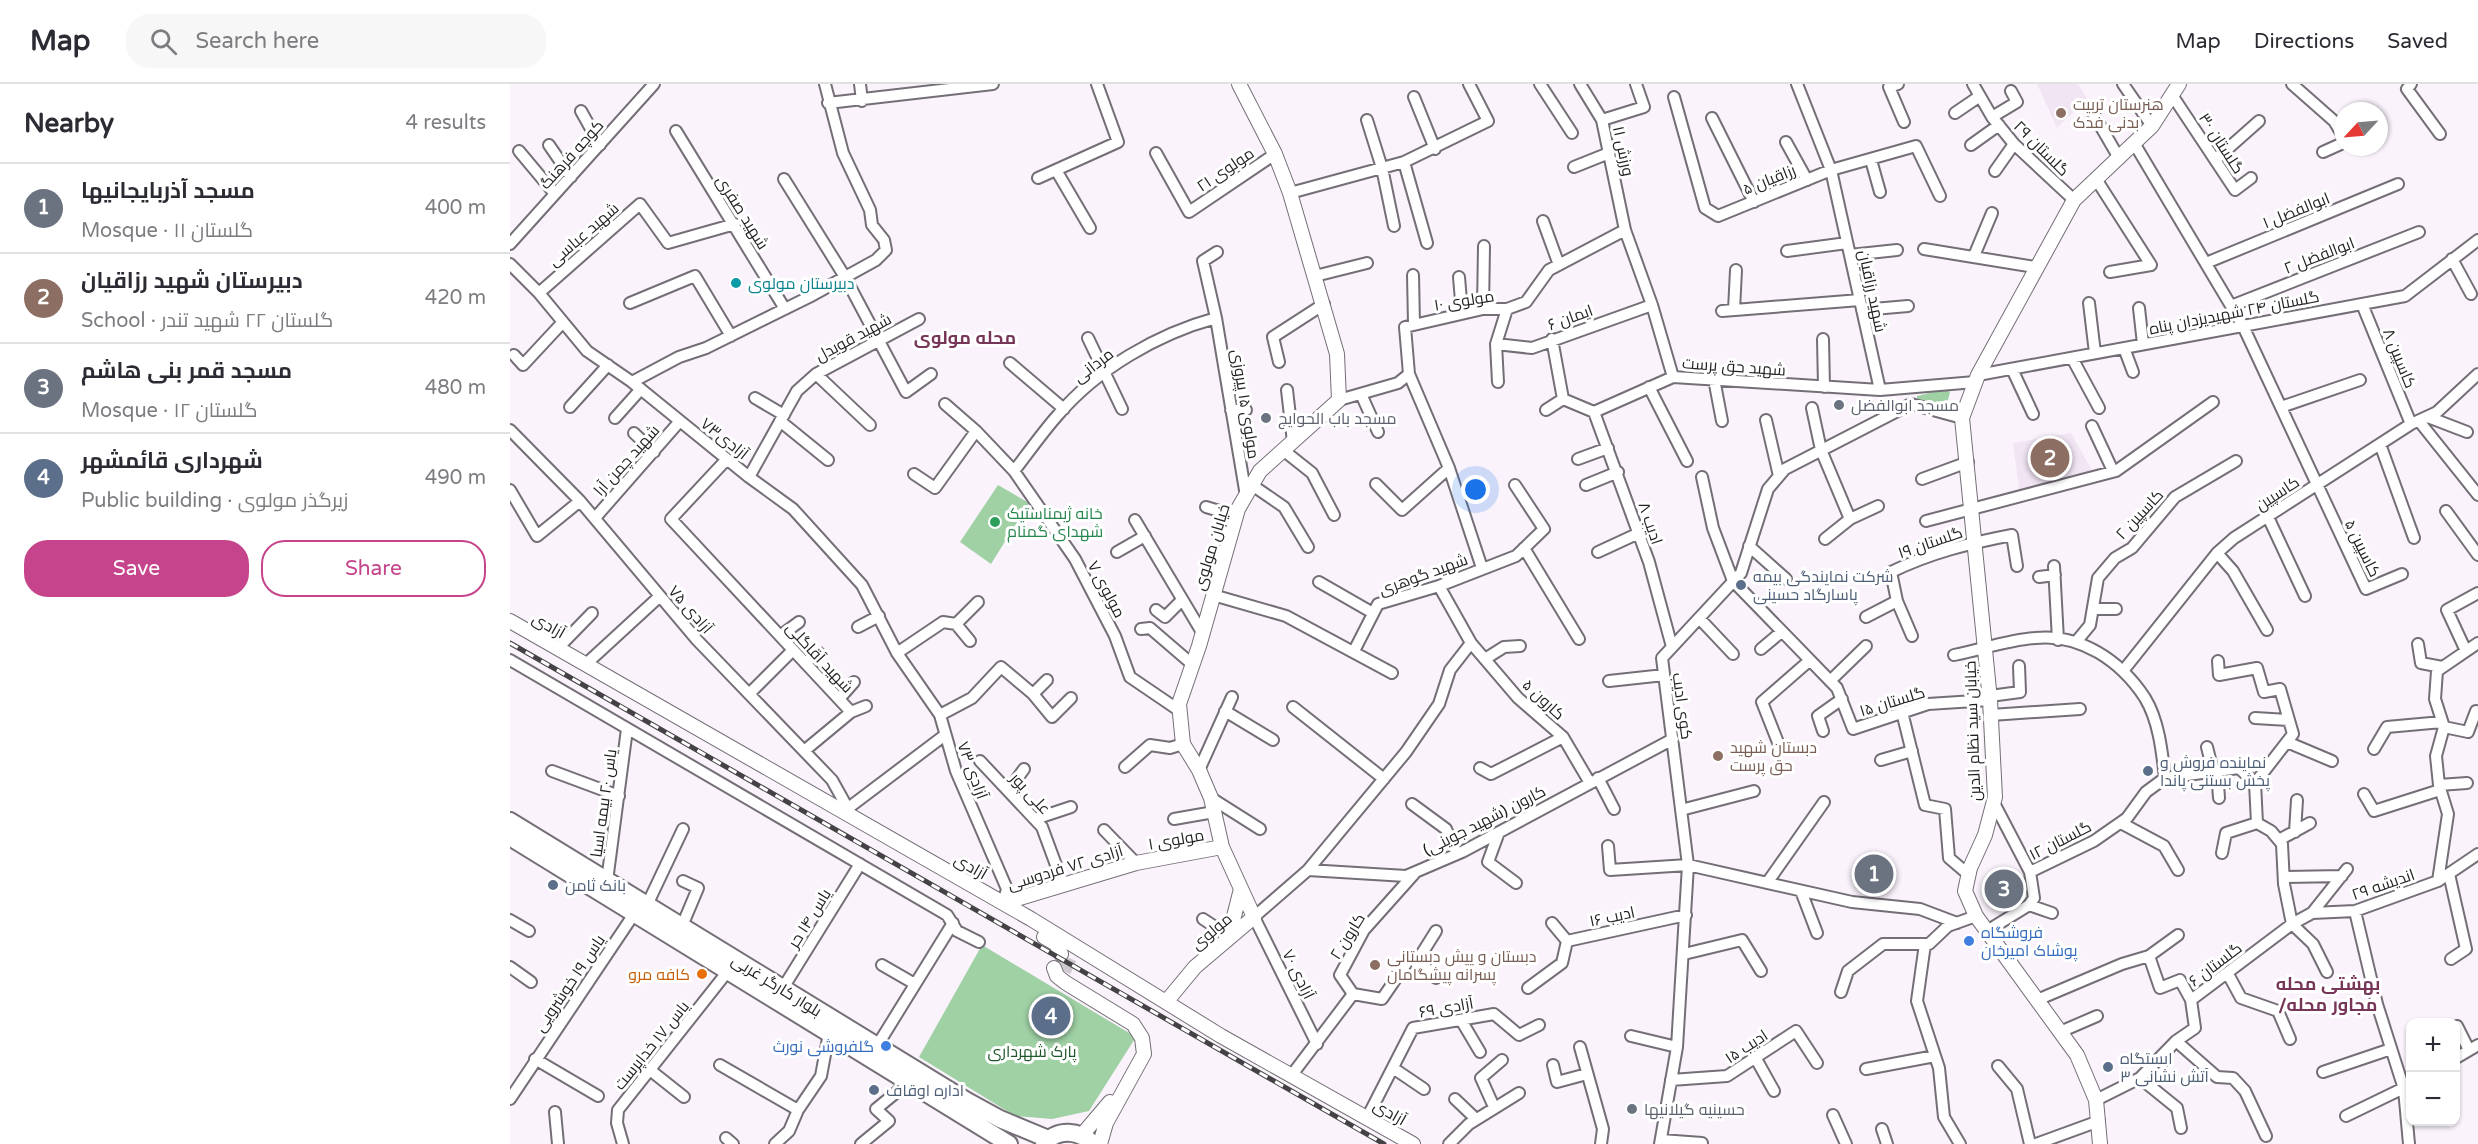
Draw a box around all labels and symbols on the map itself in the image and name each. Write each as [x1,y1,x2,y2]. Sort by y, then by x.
place label: هنرستان تربیت بدنی فدک [2073,95,2164,133]
north arrow [2334,102,2388,156]
marker: هنرستان تربیت بدنی فدک [2054,106,2068,120]
street label: گلستان ۳۰ [2194,109,2248,178]
street label: کوچه فرهنگ [535,116,609,194]
street label: گلستان ۲۹ [2009,117,2073,181]
street label: ورزش ۱۱ [1608,124,1638,178]
street label: مولوی ۲۱ [1193,143,1258,196]
street label: رزاقیان ۵ [1740,160,1799,200]
street label: شهید صفری [711,172,773,253]
street label: ابوالفضل ۱ [2260,188,2333,233]
street label: شهید عباسی [544,199,623,271]
street label: ابوالفضل ۲ [2281,233,2358,279]
street label: شهید رزاقیان [1854,248,1891,334]
place label: دبیرستان مولوی [748,274,854,294]
marker: دبیرستان مولوی [729,276,743,290]
street label: مولوی ۱۰ [1433,286,1496,316]
street label: گلستان ۲۴ شهیدیزدان پناه [2147,287,2321,340]
street label: ایمان ۶ [1545,301,1596,335]
street label: شهید قویدل [812,309,895,366]
street label: کاسپین ۸ [2378,326,2420,391]
district label: محله مولوی [914,327,1016,349]
street label: مردانی [1069,344,1118,387]
street label: مولوی ۱۵ پیروزی [1225,348,1264,460]
street label: شهید حق پرست [1681,353,1786,382]
place label: مسجد ابوالفضل [1851,396,1959,416]
marker: مسجد ابوالفضل [1832,398,1846,412]
place label: مسجد باب الحوایج [1278,409,1396,430]
marker: مسجد باب الحوایج [1259,411,1273,425]
street label: آزادی۷۳ [696,413,753,465]
street label: شهید چمن آرا [590,421,665,501]
pin: 2 [2030,436,2070,481]
street label: کاسپین [2252,472,2303,515]
your location [1461,475,1490,504]
street label: کاسپین ۲ [2112,485,2168,544]
street label: ادیب ۸ [1634,499,1667,547]
street label: خیابان مولوی [1189,502,1235,593]
place label: خانه ژیمناستیک شهدای گمنام [1007,504,1103,543]
marker: خانه ژیمناستیک شهدای گمنام [988,515,1002,529]
street label: کاسپین ۵ [2340,516,2385,580]
street label: گلستان ۱۹ [1895,523,1965,563]
street label: شهید گوهری [1376,550,1471,600]
street label: مولوی ۷ [1083,558,1129,621]
place label: شرکت نمایندگی بیمه پاسارگاد حسینی [1753,567,1893,606]
marker: شرکت نمایندگی بیمه پاسارگاد حسینی [1734,578,1748,592]
street label: آزادی ۷۵ [664,581,717,639]
street label: آزادی [528,608,569,644]
street label: شهید آقاگلی [781,618,857,697]
street label: خیابان سید نظام الدین [1961,660,1986,802]
street label: کوی ادیب [1667,672,1697,741]
street label: کارون ۵ [1518,675,1569,725]
street label: گلستان ۱۵ [1857,683,1927,721]
place label: دبستان شهید حق پرست [1730,738,1817,777]
street label: آزادی ۷۳ [952,739,992,803]
street label: یاس ۲۰ بیمه اسیا [586,747,622,859]
marker: دبستان شهید حق پرست [1711,749,1725,763]
place label: نماینده فروش و پخش بستنی پاندا [2160,753,2271,792]
marker: نماینده فروش و پخش بستنی پاندا [2141,764,2155,778]
street label: علی پور [1004,768,1055,820]
street label: کارون (شهید جوینی) [1420,781,1549,860]
street label: گلستان ۱۲ [2026,817,2095,865]
street label: مولوی ۱ [1147,825,1206,855]
street label: آزادی ۷۲ فردوسی [1005,841,1126,895]
street label: آزادی [950,849,991,885]
pin: 1 [1854,852,1894,896]
street label: اندیشه ۲۹ [2349,865,2417,905]
pin: 3 [1984,866,2024,912]
place label: بانک ثامن [565,876,626,896]
marker: بانک ثامن [546,878,560,892]
street label: یاس ۱۴ حر [783,885,836,953]
street label: ادیب ۱۶ [1588,902,1637,932]
street label: مولوی [1187,909,1236,955]
street label: کارون ۲ [1326,910,1370,963]
place label: فروشگاه پوشاک امیرخان [1981,923,2078,962]
street label: یاس ۱۹ خوشرویی [530,931,610,1036]
marker: فروشگاه پوشاک امیرخان [1962,934,1976,948]
street label: گلستان ۶ [2185,938,2246,991]
street label: آزادی ۷۰ [1277,946,1319,1003]
place label: دبستان و پیش دبستانی پسرانه پیشگامان [1387,947,1537,986]
street label: بلوار کارگر غربی [728,950,825,1021]
marker: دبستان و پیش دبستانی پسرانه پیشگامان [1368,958,1382,972]
place label: کافه مرو [628,965,690,985]
marker: کافه مرو [695,967,709,981]
district label: بهشتی محله /مجاور محله [2276,973,2380,1016]
street label: آزادی ۶۹ [1417,993,1476,1023]
pin: 4 [1032,994,1070,1038]
street label: یاس ۱۷ خداپرست [610,997,695,1095]
street label: ادیب ۱۵ [1721,1026,1772,1068]
place label: گلفروشی نورث [773,1037,874,1057]
marker: گلفروشی نورث [879,1039,893,1053]
park label: پارک شهرداری [987,1042,1077,1063]
place label: ایستگاه آتش نشانی ۳ [2120,1049,2210,1087]
marker: ایستگاه آتش نشانی ۳ [2101,1060,2115,1074]
place label: اداره اوقاف [886,1081,964,1101]
marker: اداره اوقاف [867,1083,881,1097]
street label: آزادی [1369,1095,1410,1131]
place label: حسینیه گیلانیها [1644,1100,1745,1120]
marker: حسینیه گیلانیها [1625,1102,1639,1116]

